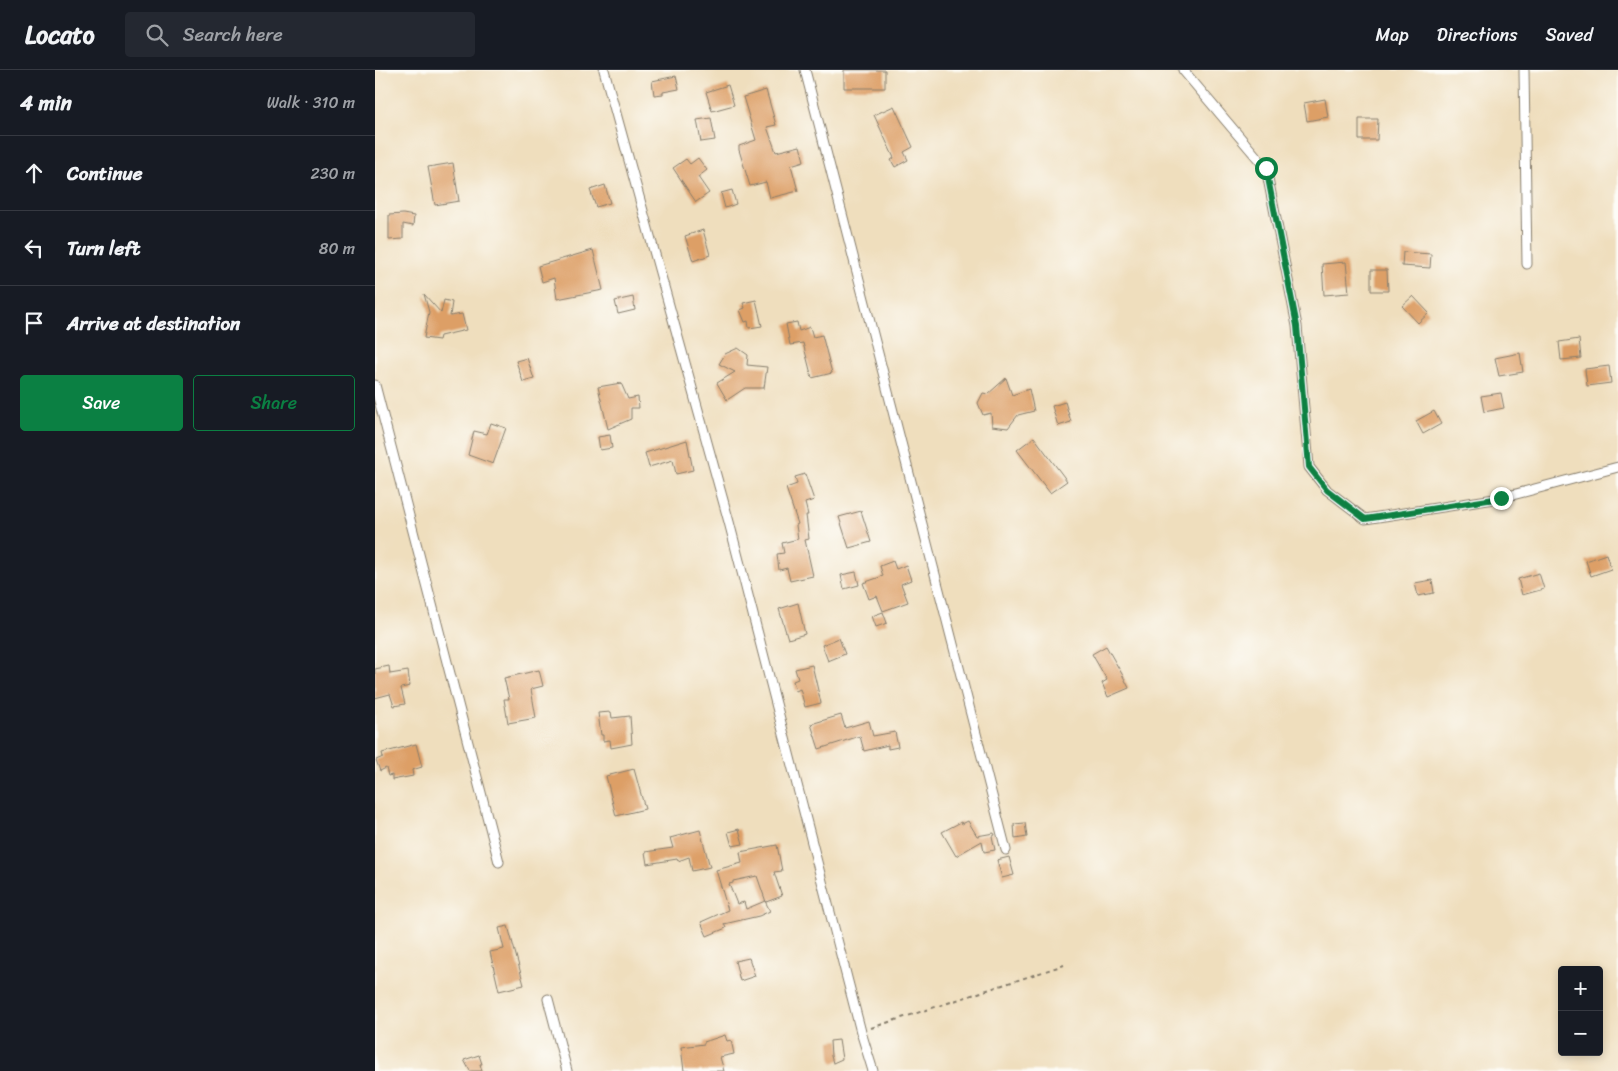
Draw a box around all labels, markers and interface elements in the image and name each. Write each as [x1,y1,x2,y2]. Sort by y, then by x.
search box [125,12,475,57]
text: Locato [25,14,95,56]
text: Search here [183,18,283,51]
text: Map [1376,19,1409,51]
text: Directions [1437,19,1518,51]
text: Saved [1546,19,1593,51]
icon: search [143,21,171,49]
text: 4 min [20,84,72,122]
text: Walk · 310 m [267,88,355,117]
text: Continue [67,157,143,190]
route start [1255,157,1278,180]
icon: ahead [20,159,48,187]
text: 230 m [310,159,355,188]
text: Turn left [67,232,140,265]
icon: left [20,234,48,262]
text: 80 m [319,234,355,263]
text: Arrive at destination [67,307,240,340]
icon: arrive [20,309,48,337]
button: Save [20,375,183,431]
button: Share [193,375,355,431]
route end [1490,487,1513,510]
map controls [1558,966,1603,1056]
button: + [1558,966,1603,1011]
button: − [1558,1011,1603,1056]

